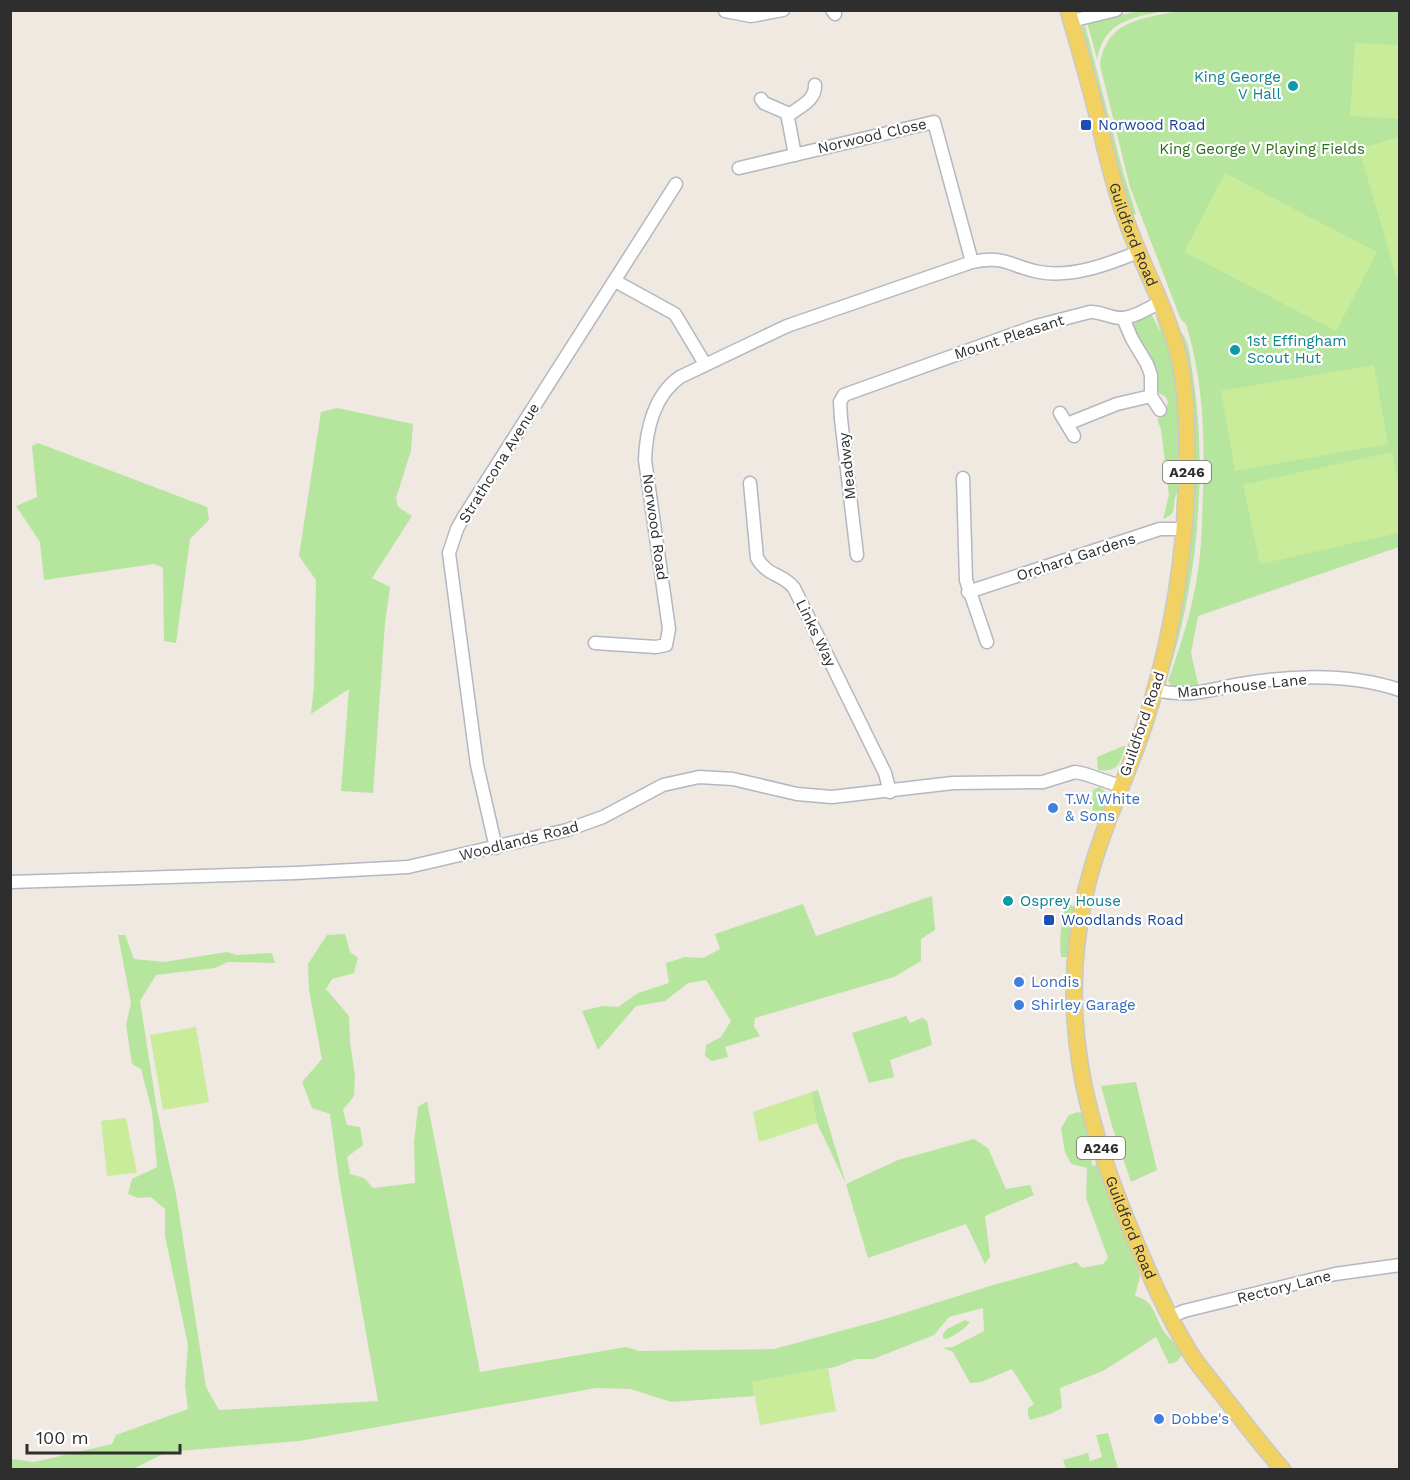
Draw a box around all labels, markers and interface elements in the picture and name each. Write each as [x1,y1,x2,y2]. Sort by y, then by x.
place label: King George V Hall [1194,68,1281,103]
marker: King George V Hall [1286,79,1300,93]
street label: Norwood Close [816,115,928,157]
place label: Norwood Road [1098,116,1205,134]
marker: Norwood Road [1079,118,1093,132]
park label: King George V Playing Fields [1159,140,1365,158]
street label: Guildford Road [1105,181,1161,289]
street label: Mount Pleasant [952,311,1067,363]
place label: 1st Effingham Scout Hut [1247,332,1347,367]
marker: 1st Effingham Scout Hut [1228,343,1242,357]
street label: Strathcona Avenue [455,400,543,526]
street label: Meadway [834,431,859,500]
road number: A246 [1163,461,1211,483]
street label: Norwood Road [639,473,671,581]
street label: Orchard Gardens [1014,529,1138,585]
street label: Links Way [792,596,840,670]
street label: Guildford Road [1116,669,1168,779]
street label: Manorhouse Lane [1176,670,1308,702]
place label: T.W. White & Sons [1065,790,1140,825]
marker: T.W. White & Sons [1046,801,1060,815]
street label: Woodlands Road [457,817,581,865]
place label: Osprey House [1020,892,1121,910]
marker: Osprey House [1001,894,1015,908]
place label: Woodlands Road [1061,911,1184,929]
marker: Woodlands Road [1042,913,1056,927]
place label: Londis [1031,973,1079,991]
marker: Londis [1012,975,1026,989]
place label: Shirley Garage [1031,996,1136,1014]
marker: Shirley Garage [1012,998,1026,1012]
road number: A246 [1077,1137,1125,1159]
street label: Guildford Road [1102,1174,1160,1282]
street label: Rectory Lane [1235,1267,1333,1307]
place label: Dobbe's [1171,1410,1229,1428]
marker: Dobbe's [1152,1412,1166,1426]
scale bar [27,1417,180,1455]
text: 100 m [36,1427,89,1448]

